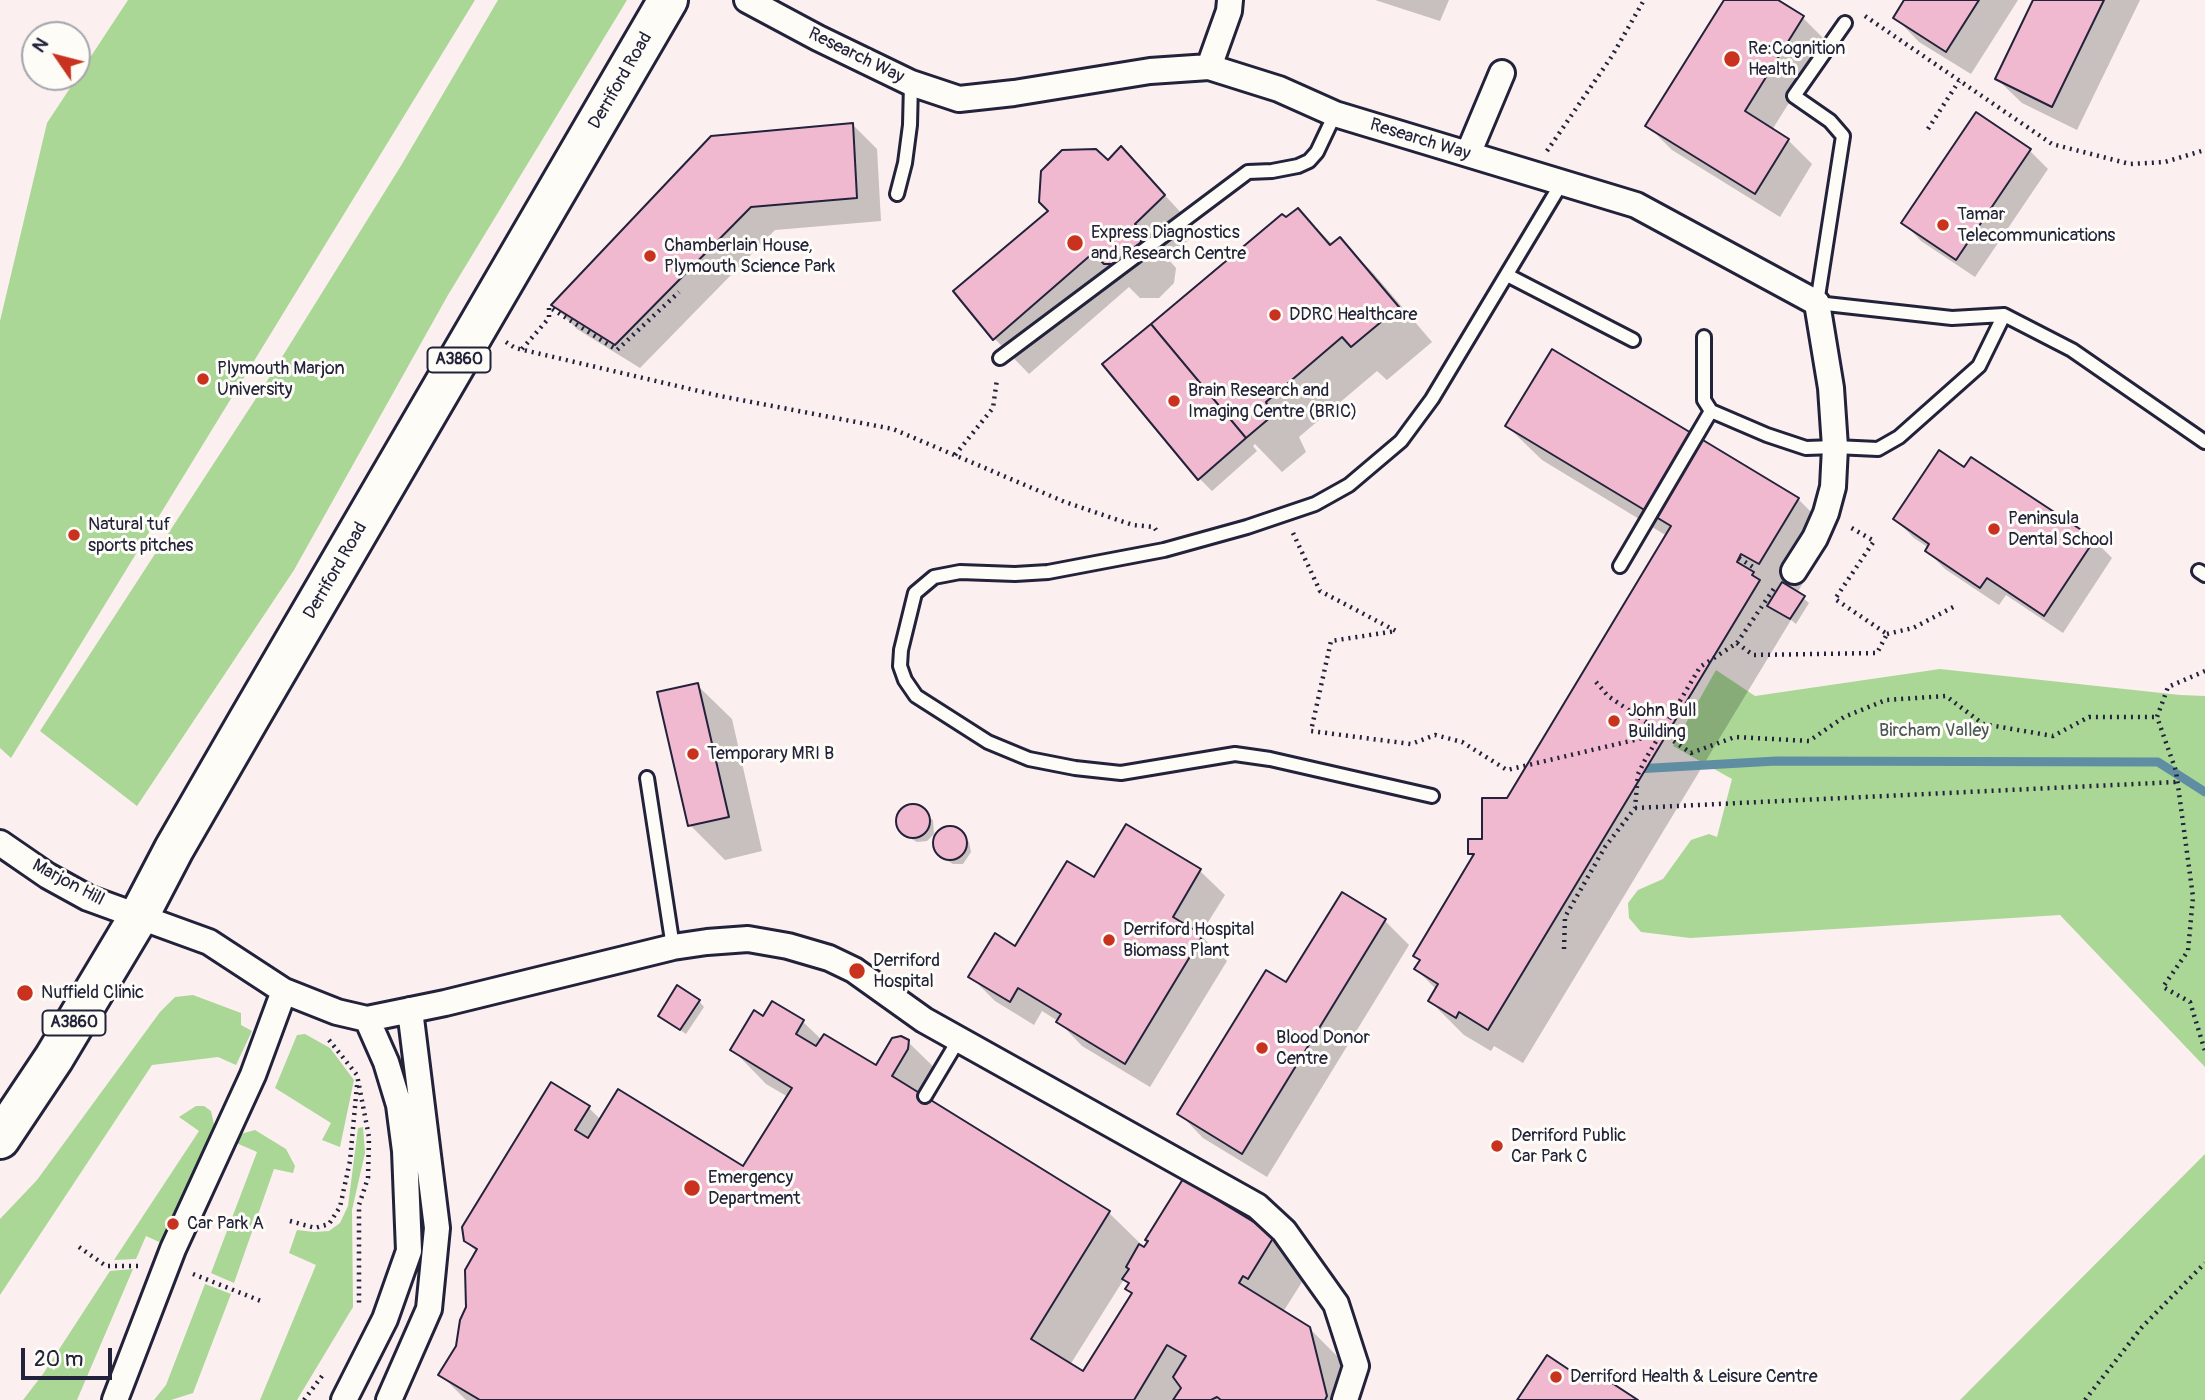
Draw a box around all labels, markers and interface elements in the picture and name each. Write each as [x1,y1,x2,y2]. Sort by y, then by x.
north arrow [21,21,91,91]
street label: Research Way [805,24,907,88]
street label: Derriford Road [585,29,657,133]
text: N [27,33,54,57]
place label: Re:Cognition Health [1748,38,1845,80]
marker: Re:Cognition Health [1722,49,1742,69]
street label: Research Way [1367,114,1473,166]
place label: Tamar Telecommunications [1957,204,2115,246]
marker: Tamar Telecommunications [1935,217,1951,233]
place label: Express Diagnostics and Research Centre [1091,222,1246,264]
marker: Express Diagnostics and Research Centre [1065,233,1085,253]
place label: Chamberlain House, Plymouth Science Park [664,235,835,278]
marker: Chamberlain House, Plymouth Science Park [642,248,658,264]
place label: DDRC Healthcare [1289,304,1417,326]
marker: DDRC Healthcare [1267,307,1283,323]
road number: A3860 [428,348,490,372]
place label: Plymouth Marjon University [217,358,345,400]
marker: Plymouth Marjon University [195,371,211,387]
place label: Brain Research and Imaging Centre (BRIC) [1188,380,1357,422]
marker: Brain Research and Imaging Centre (BRIC) [1166,393,1182,409]
place label: Peninsula Dental School [2008,508,2113,550]
place label: Natural tuf sports pitches [88,514,193,556]
street label: Derriford Road [300,519,372,623]
marker: Peninsula Dental School [1986,521,2002,537]
marker: Natural tuf sports pitches [66,527,82,543]
place label: John Bull Building [1628,700,1697,742]
marker: John Bull Building [1606,713,1622,729]
park label: Bircham Valley [1879,720,1989,742]
place label: Temporary MRI B [707,743,834,765]
marker: Temporary MRI B [685,746,701,762]
street label: Marjon Hill [28,855,108,911]
place label: Derriford Hospital Biomass Plant [1123,919,1255,962]
marker: Derriford Hospital Biomass Plant [1101,932,1117,948]
place label: Derriford Hospital [873,950,940,992]
marker: Derriford Hospital [847,961,867,981]
place label: Nuffield Clinic [41,982,144,1004]
marker: Nuffield Clinic [15,983,35,1003]
road number: A3860 [42,1010,106,1036]
place label: Blood Donor Centre [1276,1027,1370,1070]
marker: Blood Donor Centre [1254,1040,1270,1056]
place label: Derriford Public Car Park C [1511,1125,1626,1168]
marker: Derriford Public Car Park C [1489,1138,1505,1154]
place label: Emergency Department [708,1167,800,1210]
marker: Emergency Department [682,1178,702,1198]
place label: Car Park A [187,1213,264,1235]
marker: Car Park A [165,1216,181,1232]
scale bar [24,1334,116,1378]
text: 20 m [34,1346,83,1373]
place label: Derriford Health & Leisure Centre [1570,1366,1818,1388]
marker: Derriford Health & Leisure Centre [1548,1369,1564,1385]

